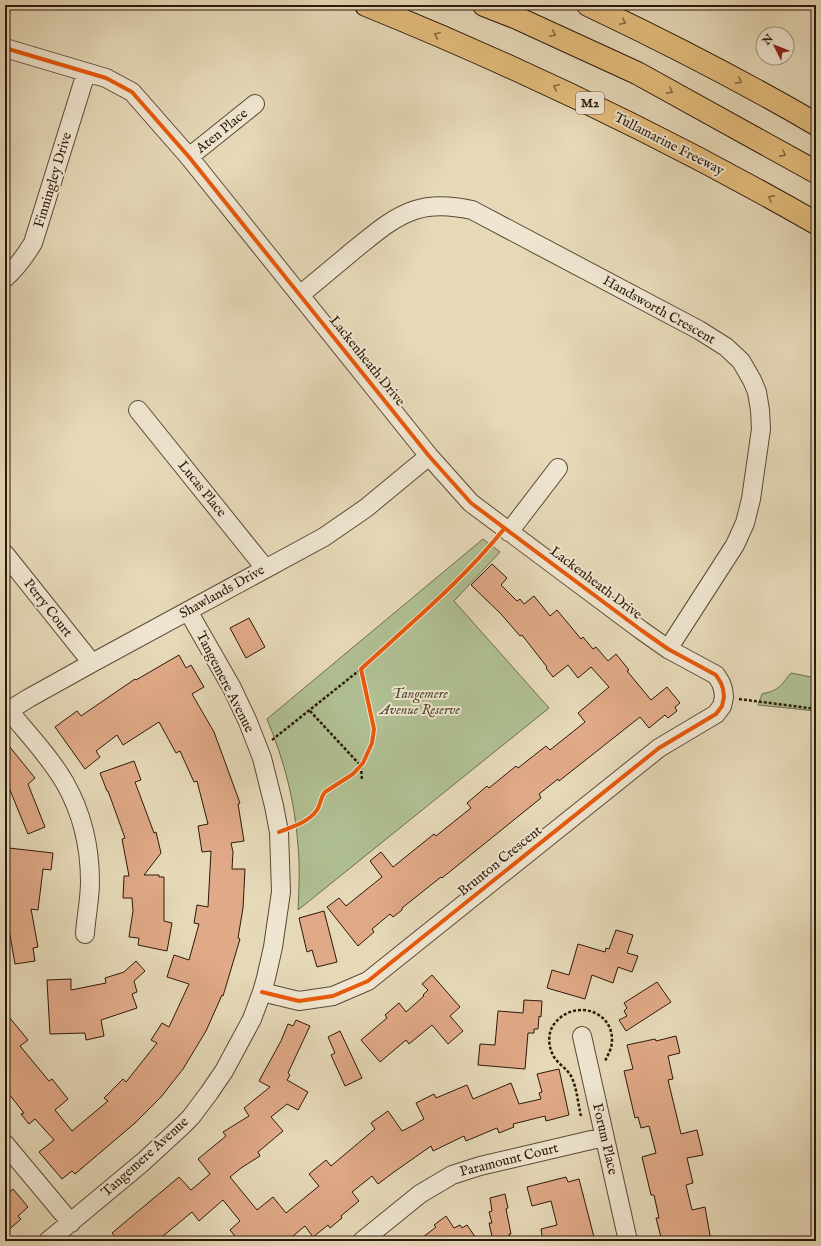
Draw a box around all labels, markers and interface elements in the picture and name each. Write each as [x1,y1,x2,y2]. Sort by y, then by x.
one-way arrow [619,17,627,25]
north arrow [755,26,795,66]
one-way arrow [548,29,556,37]
one-way arrow [434,31,441,39]
text: N [759,31,777,49]
one-way arrow [735,76,742,84]
one-way arrow [553,84,560,92]
one-way arrow [665,86,673,94]
road number: M2 [576,92,604,114]
street label: Aten Place [192,104,252,158]
street label: Tullamarine Freeway [611,108,727,180]
street label: Finningley Drive [30,129,76,230]
one-way arrow [779,149,787,156]
one-way arrow [768,195,776,203]
street label: Handsworth Crescent [600,272,719,349]
street label: Lackenheath Drive [325,312,409,410]
street label: Lucas Place [174,457,231,521]
street label: Lackenheath Drive [546,542,646,624]
street label: Shawlands Drive [176,561,268,623]
street label: Perry Court [20,575,77,641]
street label: Tangemere Avenue [192,628,259,736]
park label: Tangemere Avenue Reserve [378,685,460,719]
street label: Brunton Crescent [454,821,546,900]
street label: Forum Place [588,1101,622,1177]
street label: Tangemere Avenue [98,1113,193,1201]
street label: Paramount Court [458,1139,560,1181]

